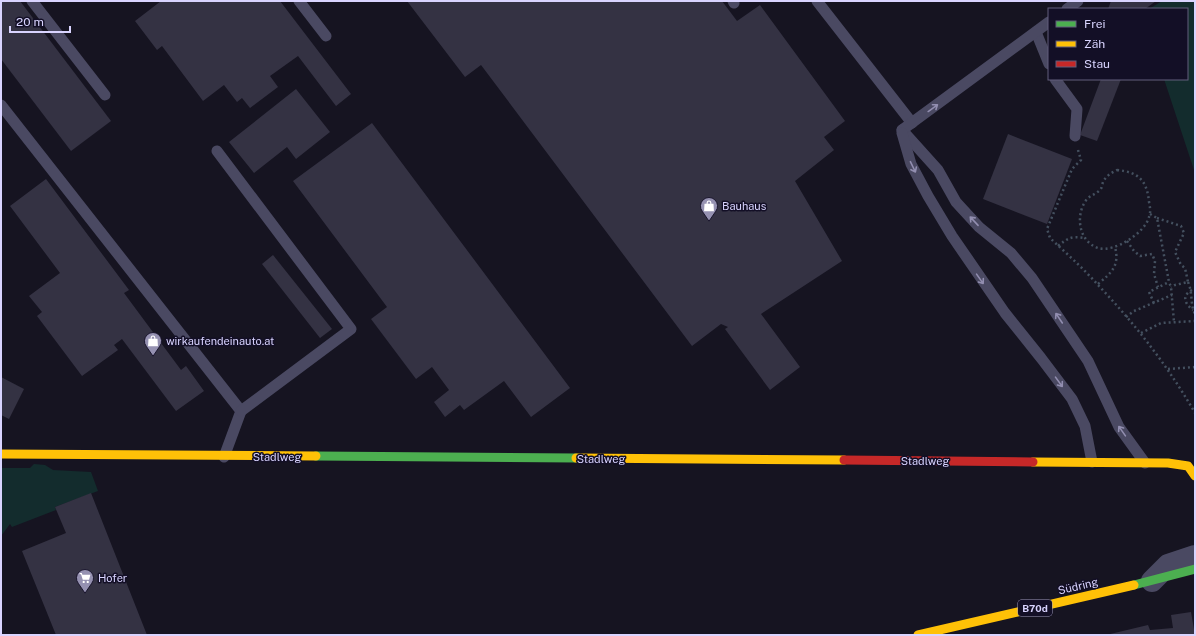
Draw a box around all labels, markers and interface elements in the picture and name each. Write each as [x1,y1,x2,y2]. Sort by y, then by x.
scale bar [10,8,70,34]
legend [1048,8,1188,80]
text: 20 m [16,15,44,29]
text: Frei [1084,17,1106,31]
text: Zäh [1084,37,1105,51]
text: Stau [1084,57,1110,71]
one-way arrow [928,103,939,112]
one-way arrow [910,161,917,173]
shop icon: Bauhaus [699,196,719,221]
place label: Bauhaus [722,200,767,212]
one-way arrow [969,216,979,226]
one-way arrow [976,273,984,284]
one-way arrow [1055,313,1063,324]
shop icon: wirkaufendeinauto.at [143,331,163,356]
place label: wirkaufendeinauto.at [166,335,274,347]
one-way arrow [1055,376,1063,387]
one-way arrow [1118,426,1126,437]
street label: Stadlweg [253,451,302,463]
street label: Stadlweg [577,453,626,465]
street label: Stadlweg [901,455,950,467]
supermarket icon: Hofer [75,568,95,593]
place label: Hofer [98,572,127,584]
street label: Südring [1057,576,1099,596]
road number: B70d [1018,600,1052,616]

